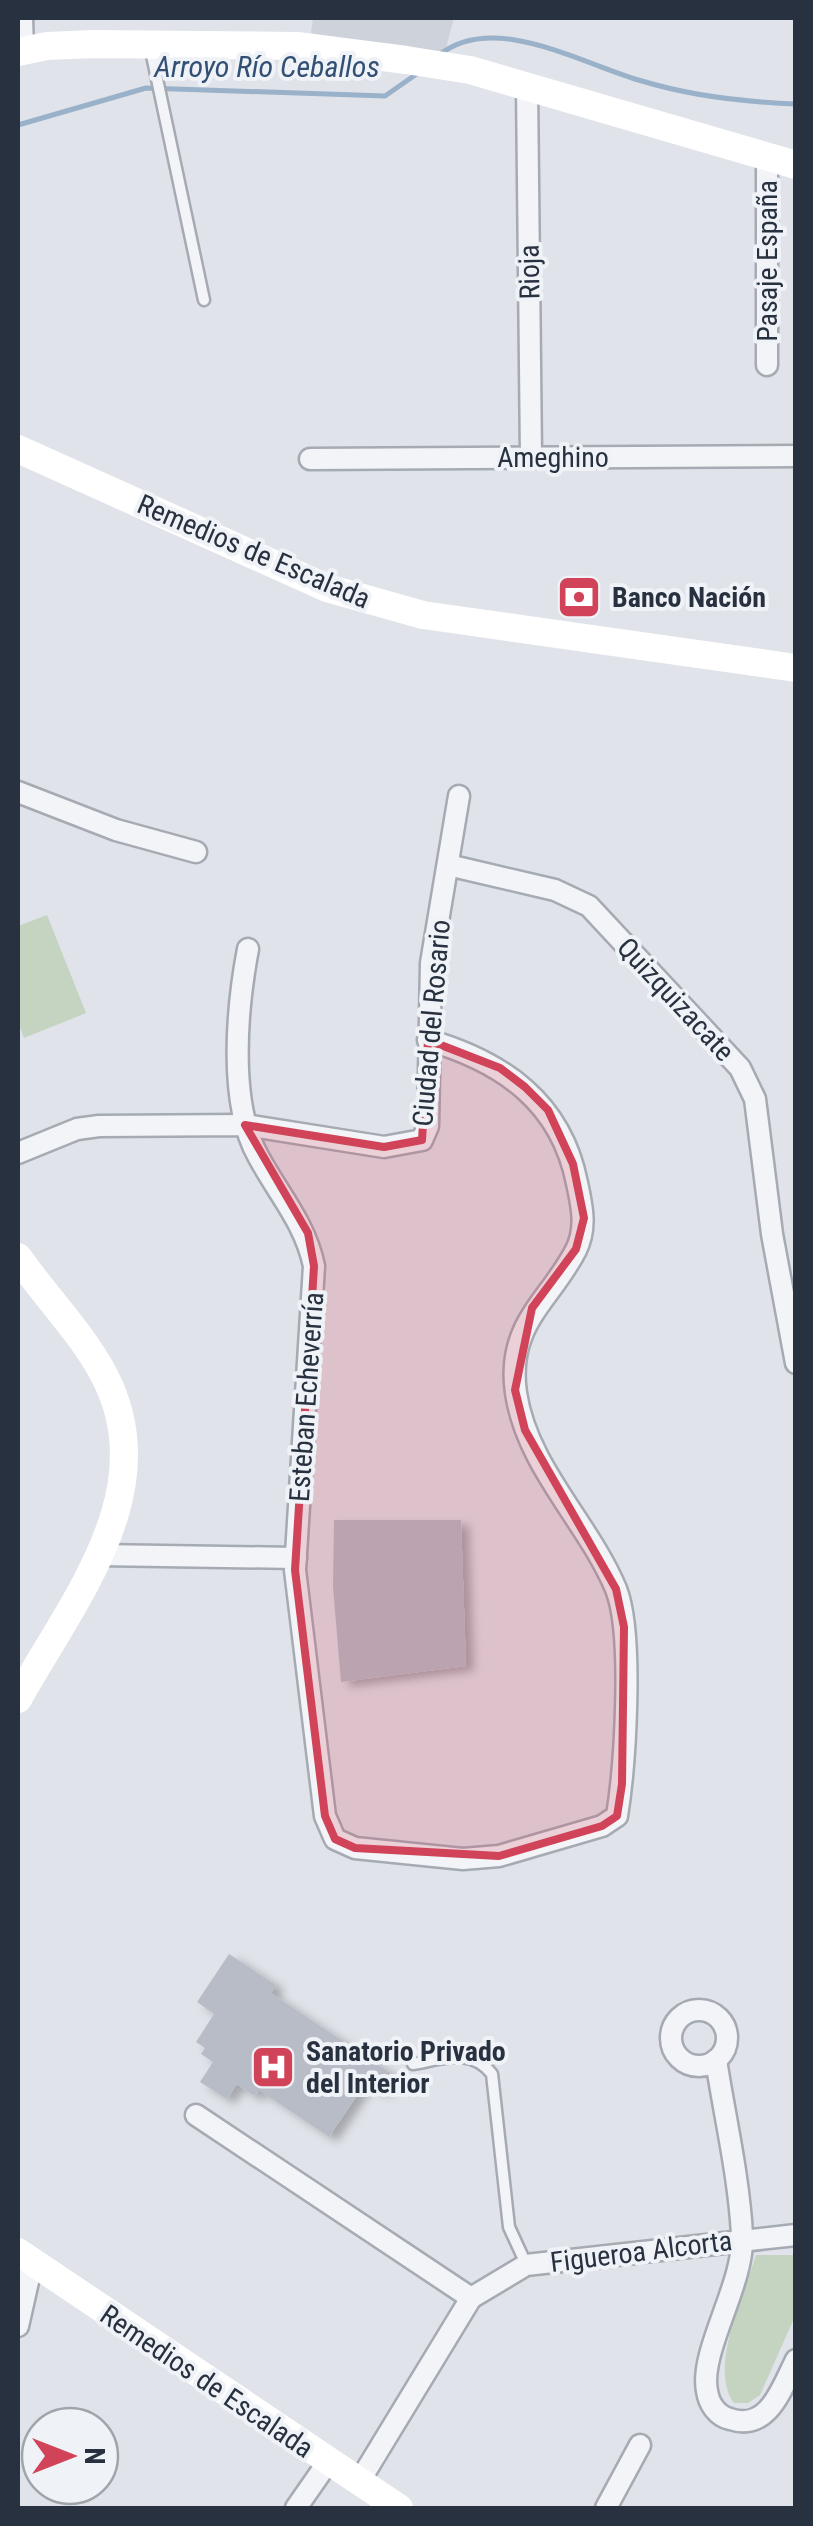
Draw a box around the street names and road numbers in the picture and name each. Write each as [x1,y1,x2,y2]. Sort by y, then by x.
street label: Pasaje España [751,180,784,342]
street label: Rioja [513,244,546,300]
street label: Ameghino [497,441,609,474]
street label: Remedios de Escalada [133,488,375,615]
street label: Ciudad del Rosario [406,918,457,1128]
street label: Quizquizacate [610,931,741,1068]
street label: Esteban Echeverría [283,1291,330,1503]
street label: Figueroa Alcorta [548,2224,734,2279]
street label: Remedios de Escalada [94,2298,319,2465]

